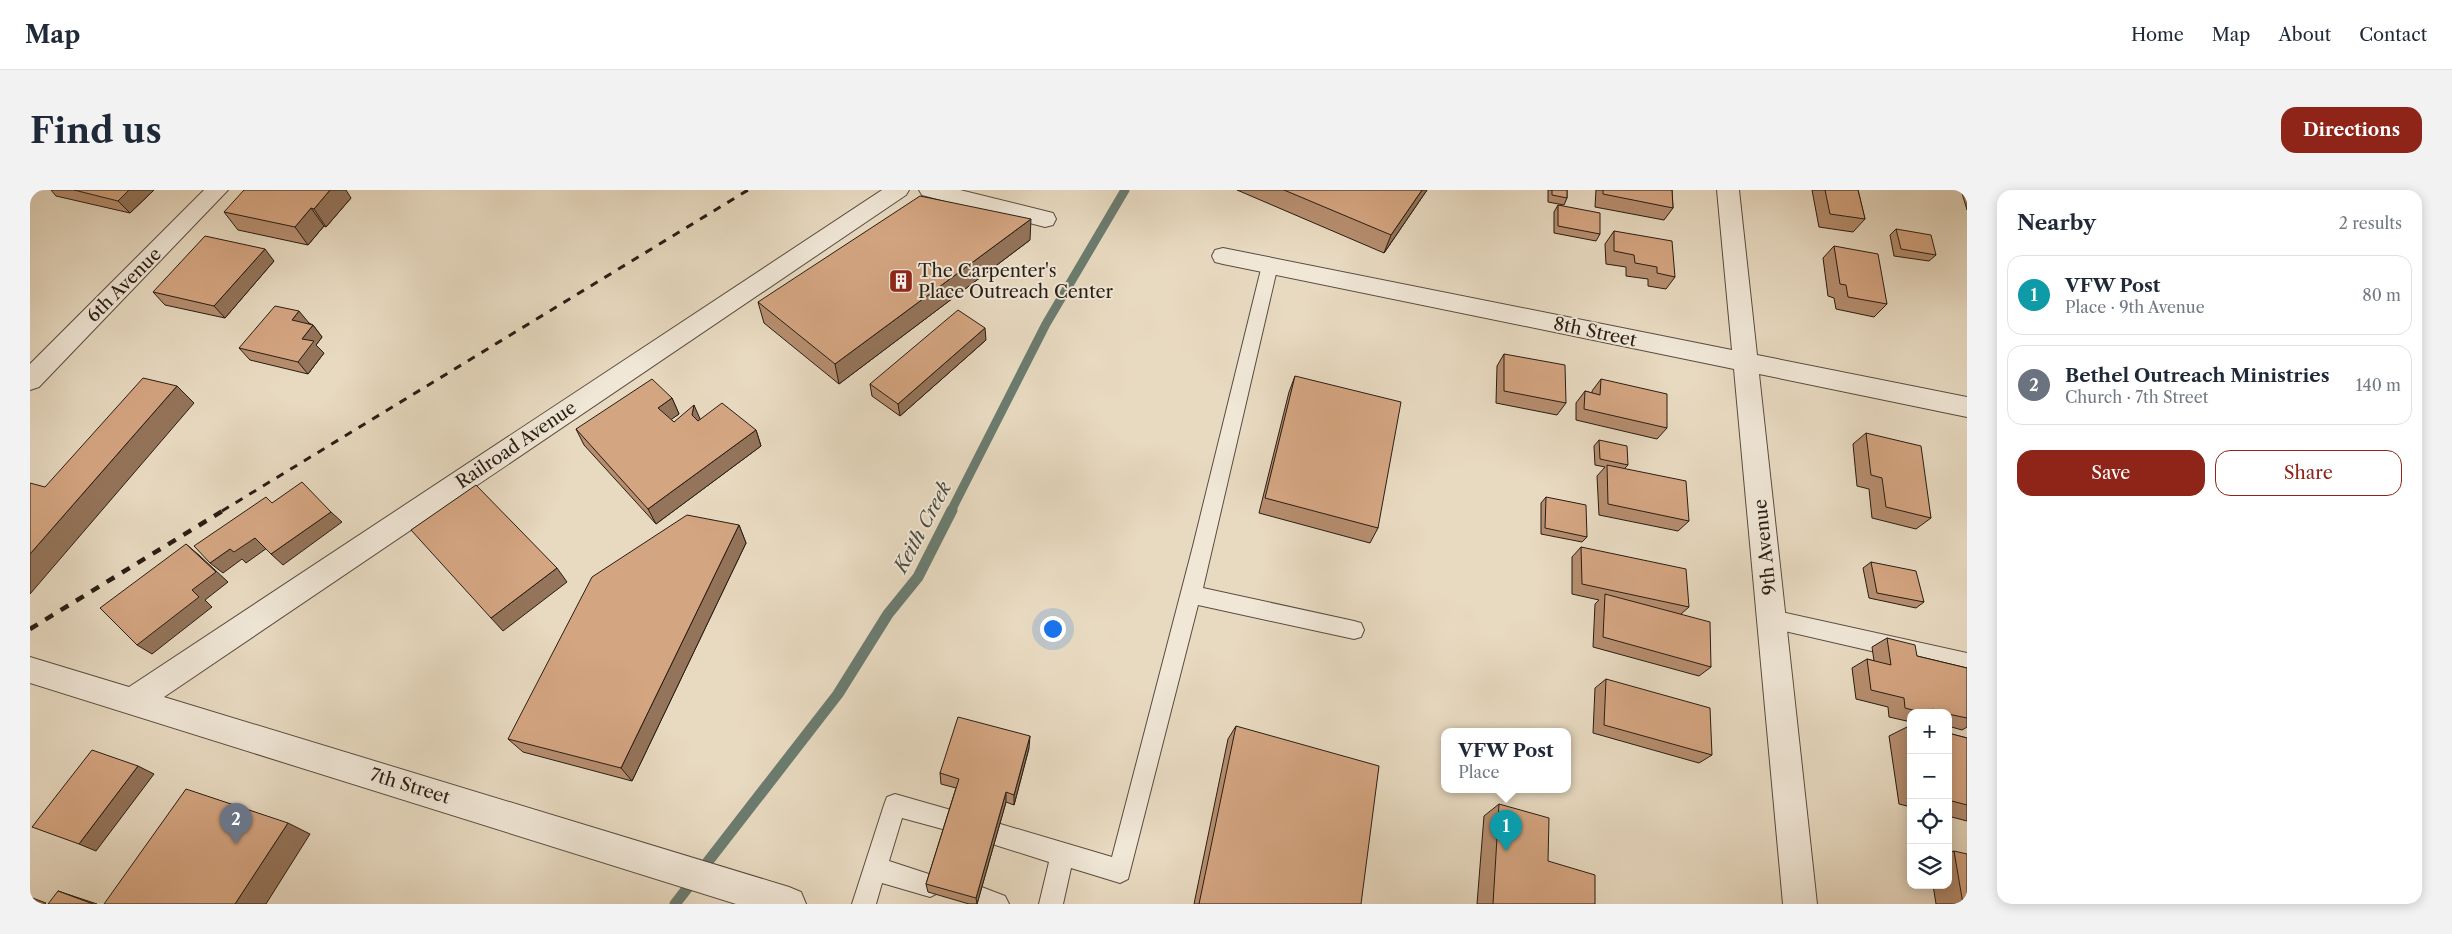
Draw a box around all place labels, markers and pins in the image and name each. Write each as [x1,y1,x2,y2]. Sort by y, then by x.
place label: The Carpenter's Place Outreach Center [918,260,1114,303]
building icon: The Carpenter's Place Outreach Center [888,268,914,294]
pin: 2 [220,803,252,844]
pin: 1 [1490,810,1522,851]

